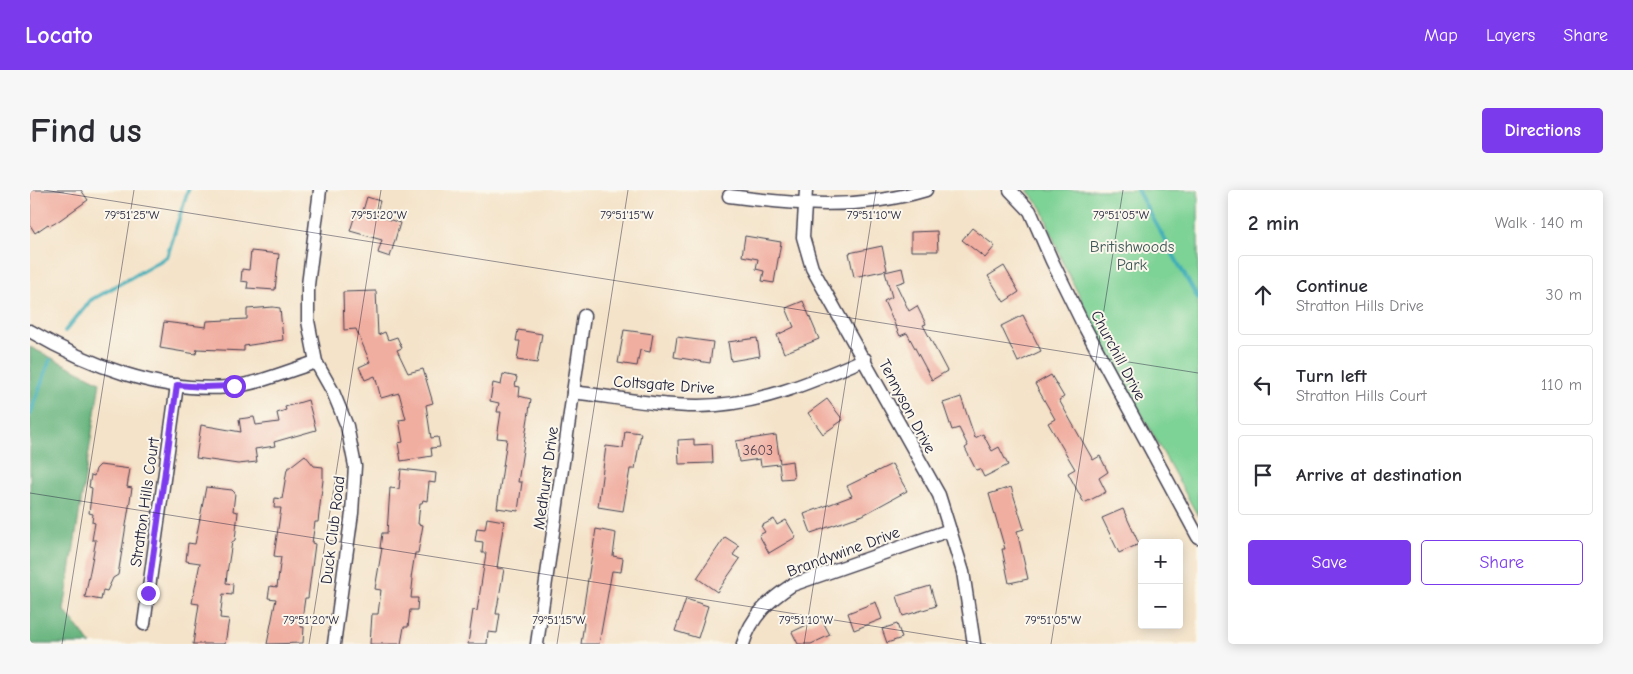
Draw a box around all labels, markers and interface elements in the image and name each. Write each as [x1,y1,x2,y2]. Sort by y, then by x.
text: Locato [25,21,93,49]
text: Map [1424,25,1458,46]
text: Layers [1486,25,1535,46]
text: Share [1563,25,1608,46]
button: Directions [1482,108,1603,153]
text: Find us [30,110,142,151]
text: 79°51'25"W [104,208,160,222]
text: 79°51'20"W [351,208,408,222]
text: 79°51'15"W [600,208,654,222]
text: 79°51'10"W [847,208,902,222]
text: 79°51'05"W [1093,208,1150,222]
text: 2 min [1248,211,1299,235]
text: Walk · 140 m [1495,214,1583,232]
park label: Britishwoods Park [1090,238,1175,274]
text: Continue [1296,275,1368,297]
icon: ahead [1249,281,1277,309]
text: 30 m [1546,286,1582,304]
text: Stratton Hills Drive [1296,297,1424,315]
street label: Churchill Drive [1087,307,1149,403]
street label: Tennyson Drive [875,356,939,456]
text: Turn left [1296,365,1367,387]
icon: left [1249,371,1277,399]
street label: Coltsgate Drive [613,372,715,398]
route start [223,375,246,398]
text: 110 m [1541,376,1582,394]
text: Stratton Hills Court [1296,387,1427,405]
street label: Medhurst Drive [530,425,562,531]
street label: Stratton Hills Court [127,436,163,568]
house number: 3603 [743,442,773,459]
icon: arrive [1249,461,1277,489]
text: Arrive at destination [1296,464,1462,486]
street label: Duck Club Road [317,475,349,585]
street label: Brandywine Drive [785,523,902,581]
map controls [1138,539,1183,629]
button: + [1138,539,1183,584]
button: Save [1248,540,1411,585]
button: Share [1421,540,1583,585]
route end [137,582,160,605]
button: − [1138,584,1183,629]
text: 79°51'20"W [283,613,340,627]
text: 79°51'15"W [532,613,586,627]
text: 79°51'10"W [779,613,834,627]
text: 79°51'05"W [1025,613,1082,627]

